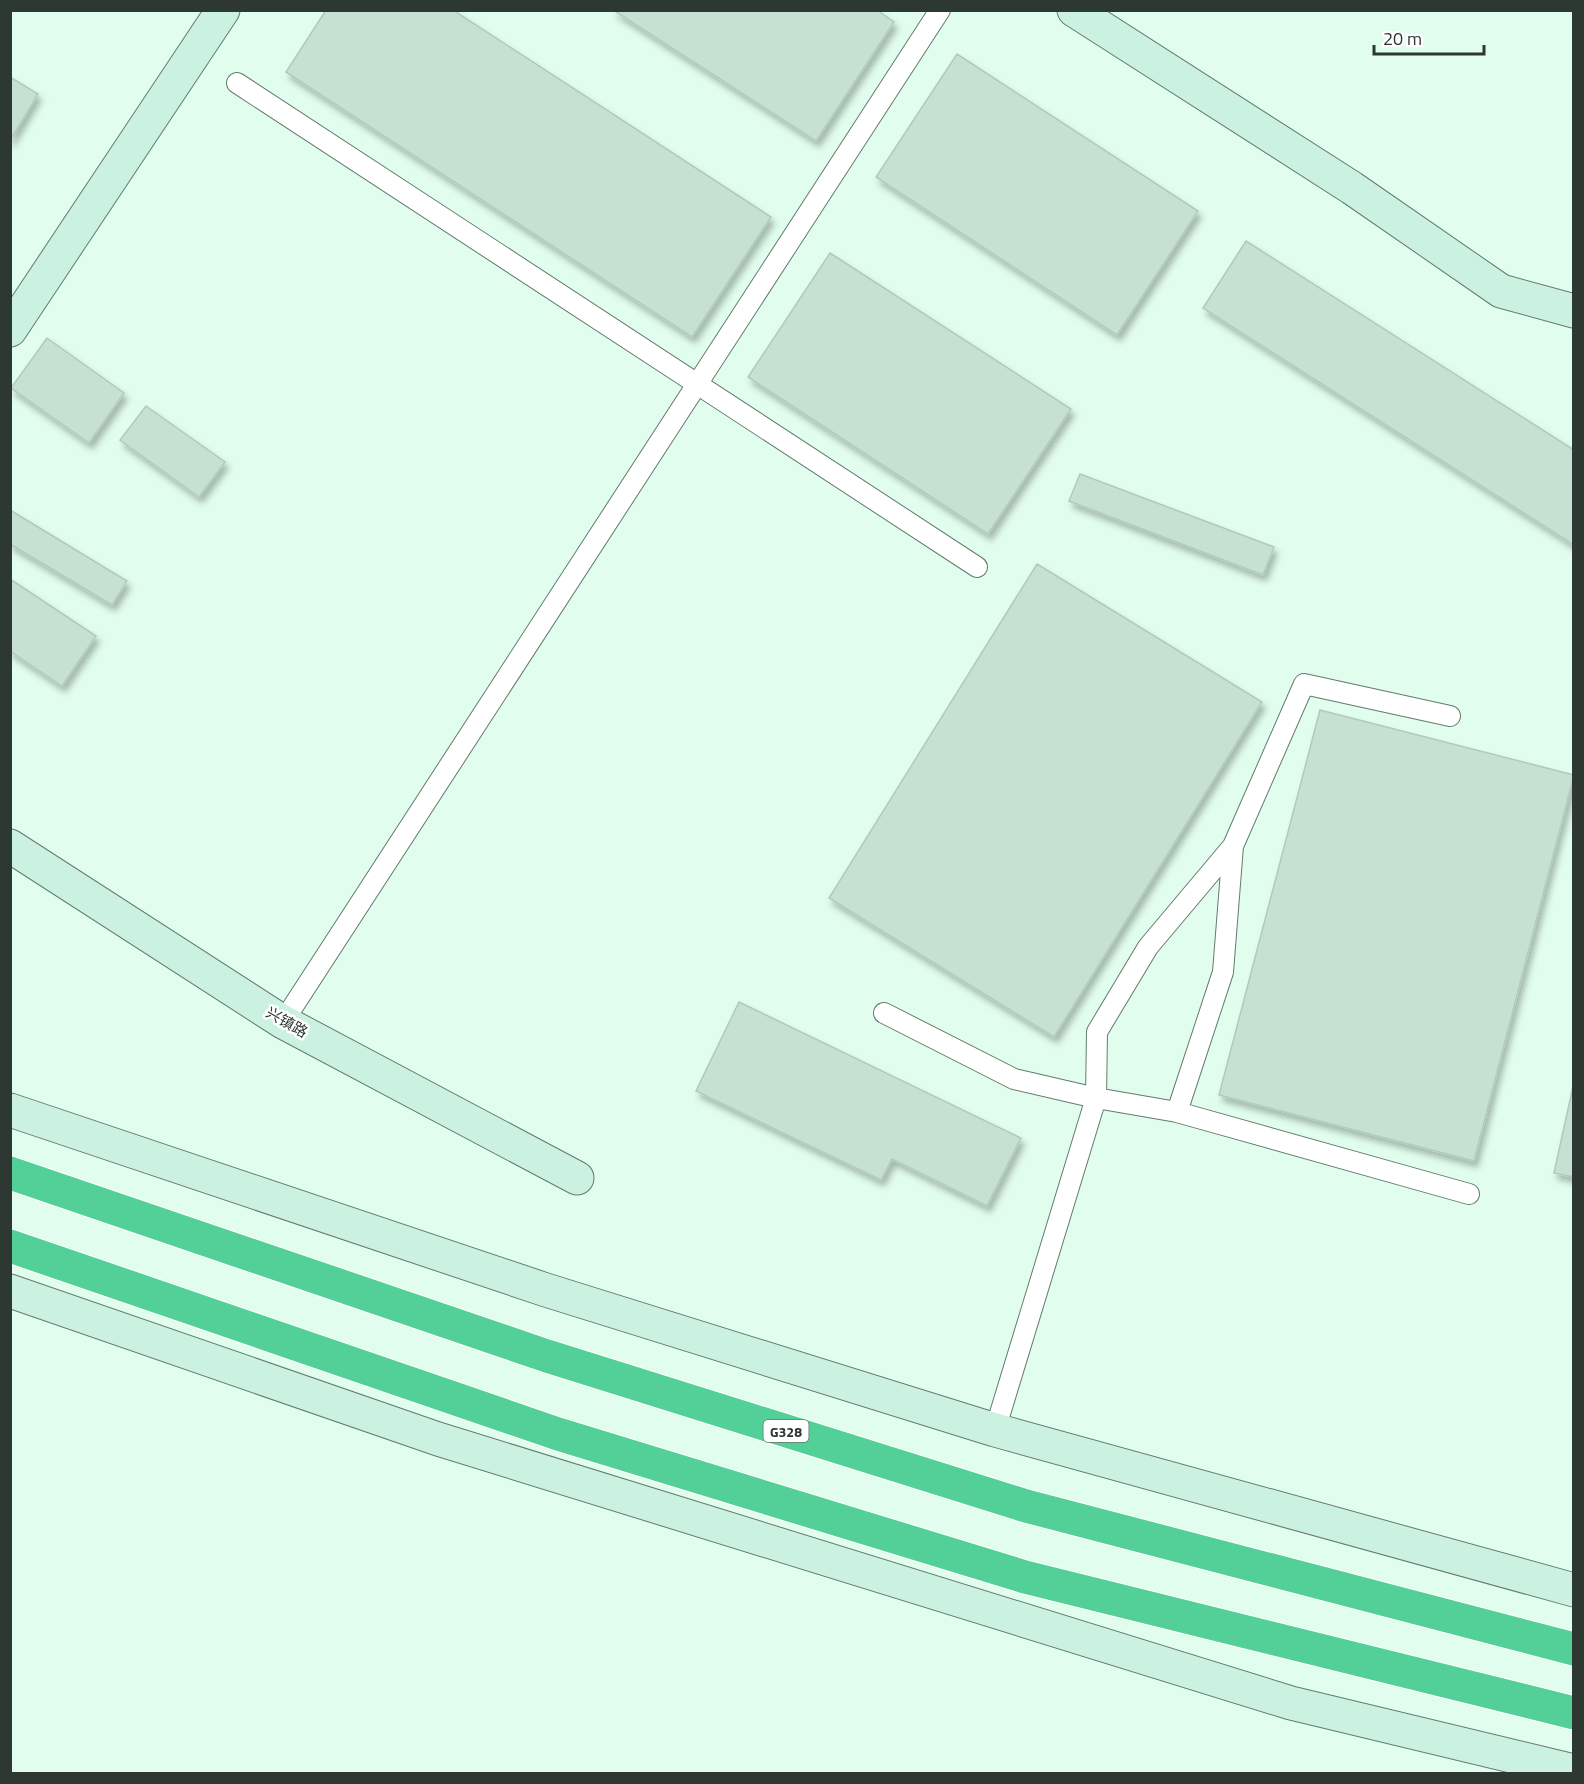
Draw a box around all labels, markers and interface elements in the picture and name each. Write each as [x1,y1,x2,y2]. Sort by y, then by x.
scale bar [1374,18,1484,56]
text: 20 m [1383,25,1422,52]
street label: 兴镇路 [262,1001,312,1043]
road number: G328 [764,1420,808,1442]

